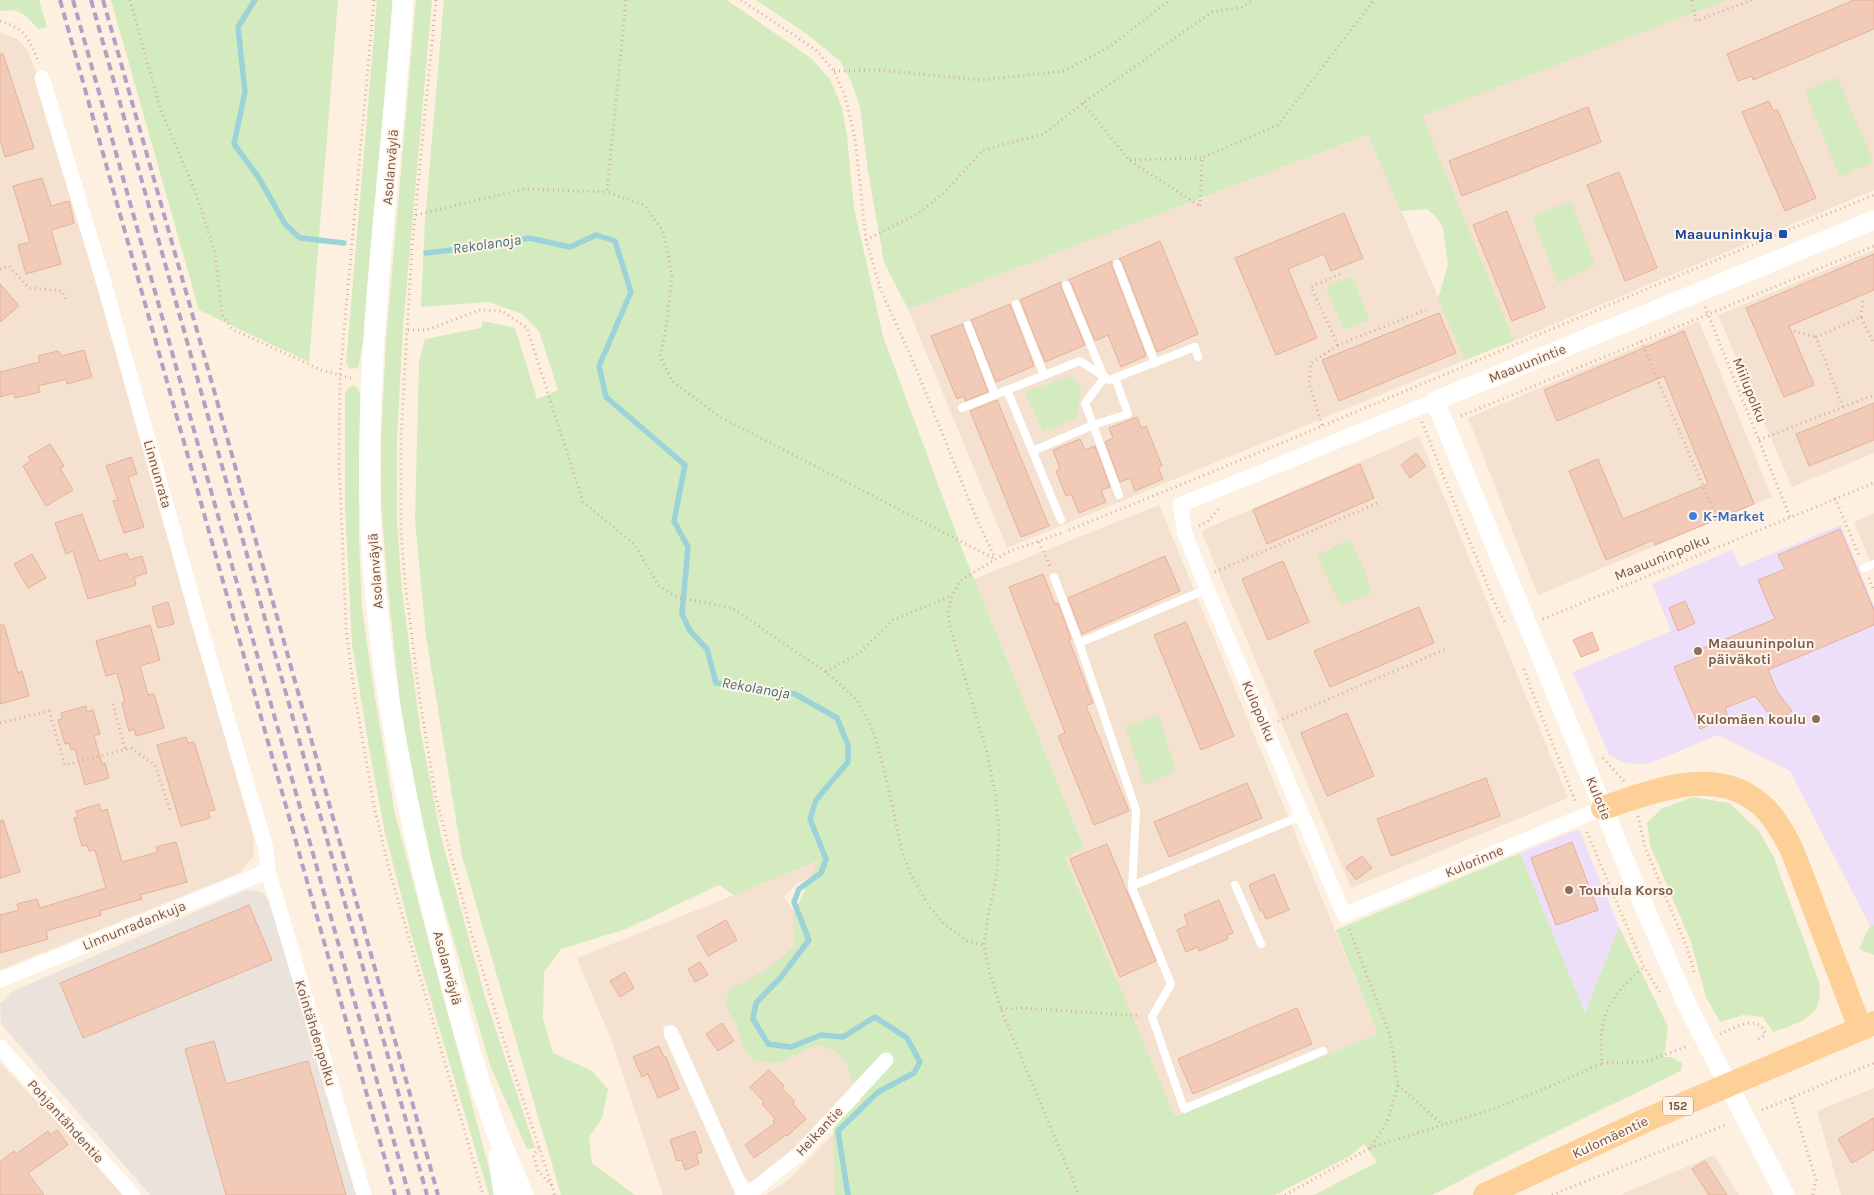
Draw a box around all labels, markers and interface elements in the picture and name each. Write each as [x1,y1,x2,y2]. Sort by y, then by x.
street label: Asolanväylä [379,128,402,206]
place label: Maauuninkuja [1675,226,1773,243]
marker: Maauuninkuja [1777,228,1789,240]
water label: Rekolanoja [452,230,522,258]
street label: Maauunintie [1486,340,1568,387]
street label: Miilupolku [1729,355,1770,425]
street label: Linnunrata [140,438,175,510]
place label: K-Market [1703,508,1765,525]
marker: K-Market [1687,510,1699,522]
street label: Maauuninpolku [1612,531,1712,584]
street label: Asolanväylä [364,532,387,609]
place label: Maauuninpolun päiväkoti [1708,635,1814,668]
marker: Maauuninpolun päiväkoti [1692,645,1704,657]
water label: Rekolanoja [721,673,791,703]
street label: Kulopolku [1238,678,1279,744]
place label: Kulomäen koulu [1697,711,1806,728]
marker: Kulomäen koulu [1810,713,1822,725]
street label: Kulotie [1582,774,1615,822]
street label: Kulorinne [1442,842,1506,881]
place label: Touhula Korso [1579,882,1673,899]
marker: Touhula Korso [1563,884,1575,896]
street label: Linnunradankuja [80,897,188,954]
street label: Asolanväylä [429,929,466,1007]
street label: Kointähdenpolku [291,978,340,1088]
street label: Pohjantähdentie [24,1076,108,1167]
road number: 152 [1663,1096,1693,1116]
street label: Heikantie [792,1103,847,1160]
street label: Kulomäentie [1570,1113,1651,1162]

